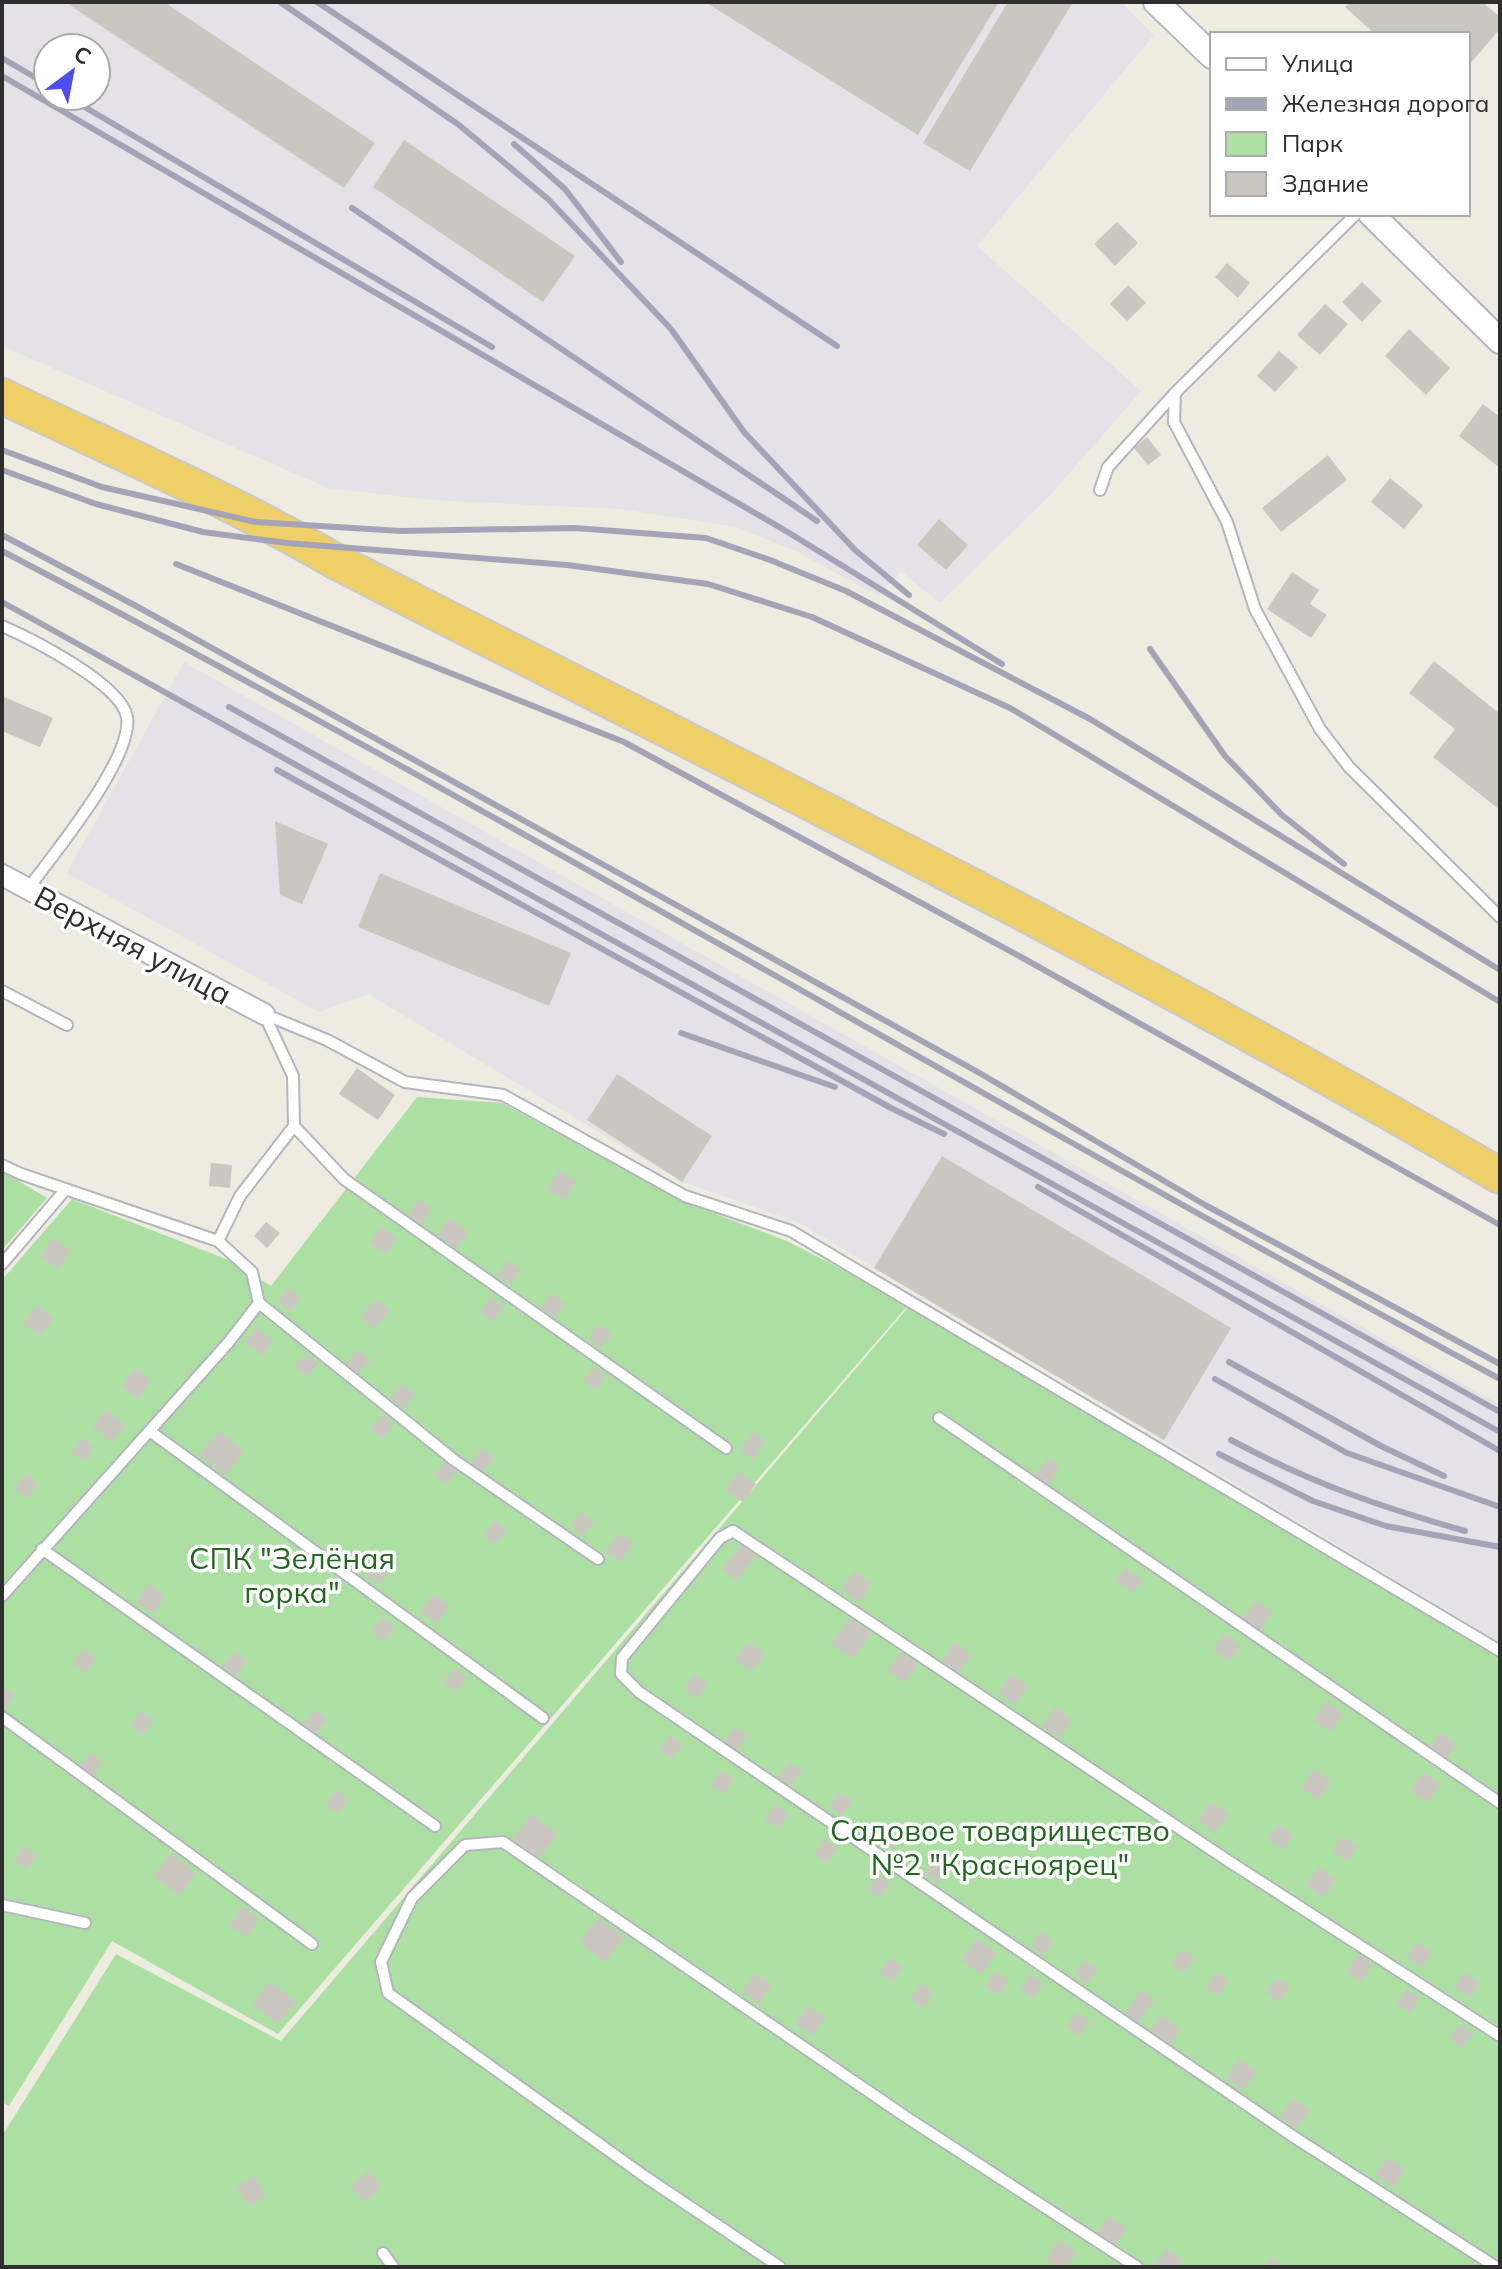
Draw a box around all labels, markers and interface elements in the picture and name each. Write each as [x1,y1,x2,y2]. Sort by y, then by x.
north arrow [32,32,112,112]
legend [1210,32,1470,216]
text: С [69,39,96,71]
text: Улица [1281,48,1354,78]
text: Железная дорога [1282,88,1490,118]
text: Парк [1282,128,1343,158]
text: Здание [1282,168,1369,198]
street label: Верхняя улица [28,877,238,1013]
park label: СПК "Зелёная горка" [189,1539,395,1611]
park label: Садовое товарищество №2 "Красноярец" [830,1811,1170,1883]

